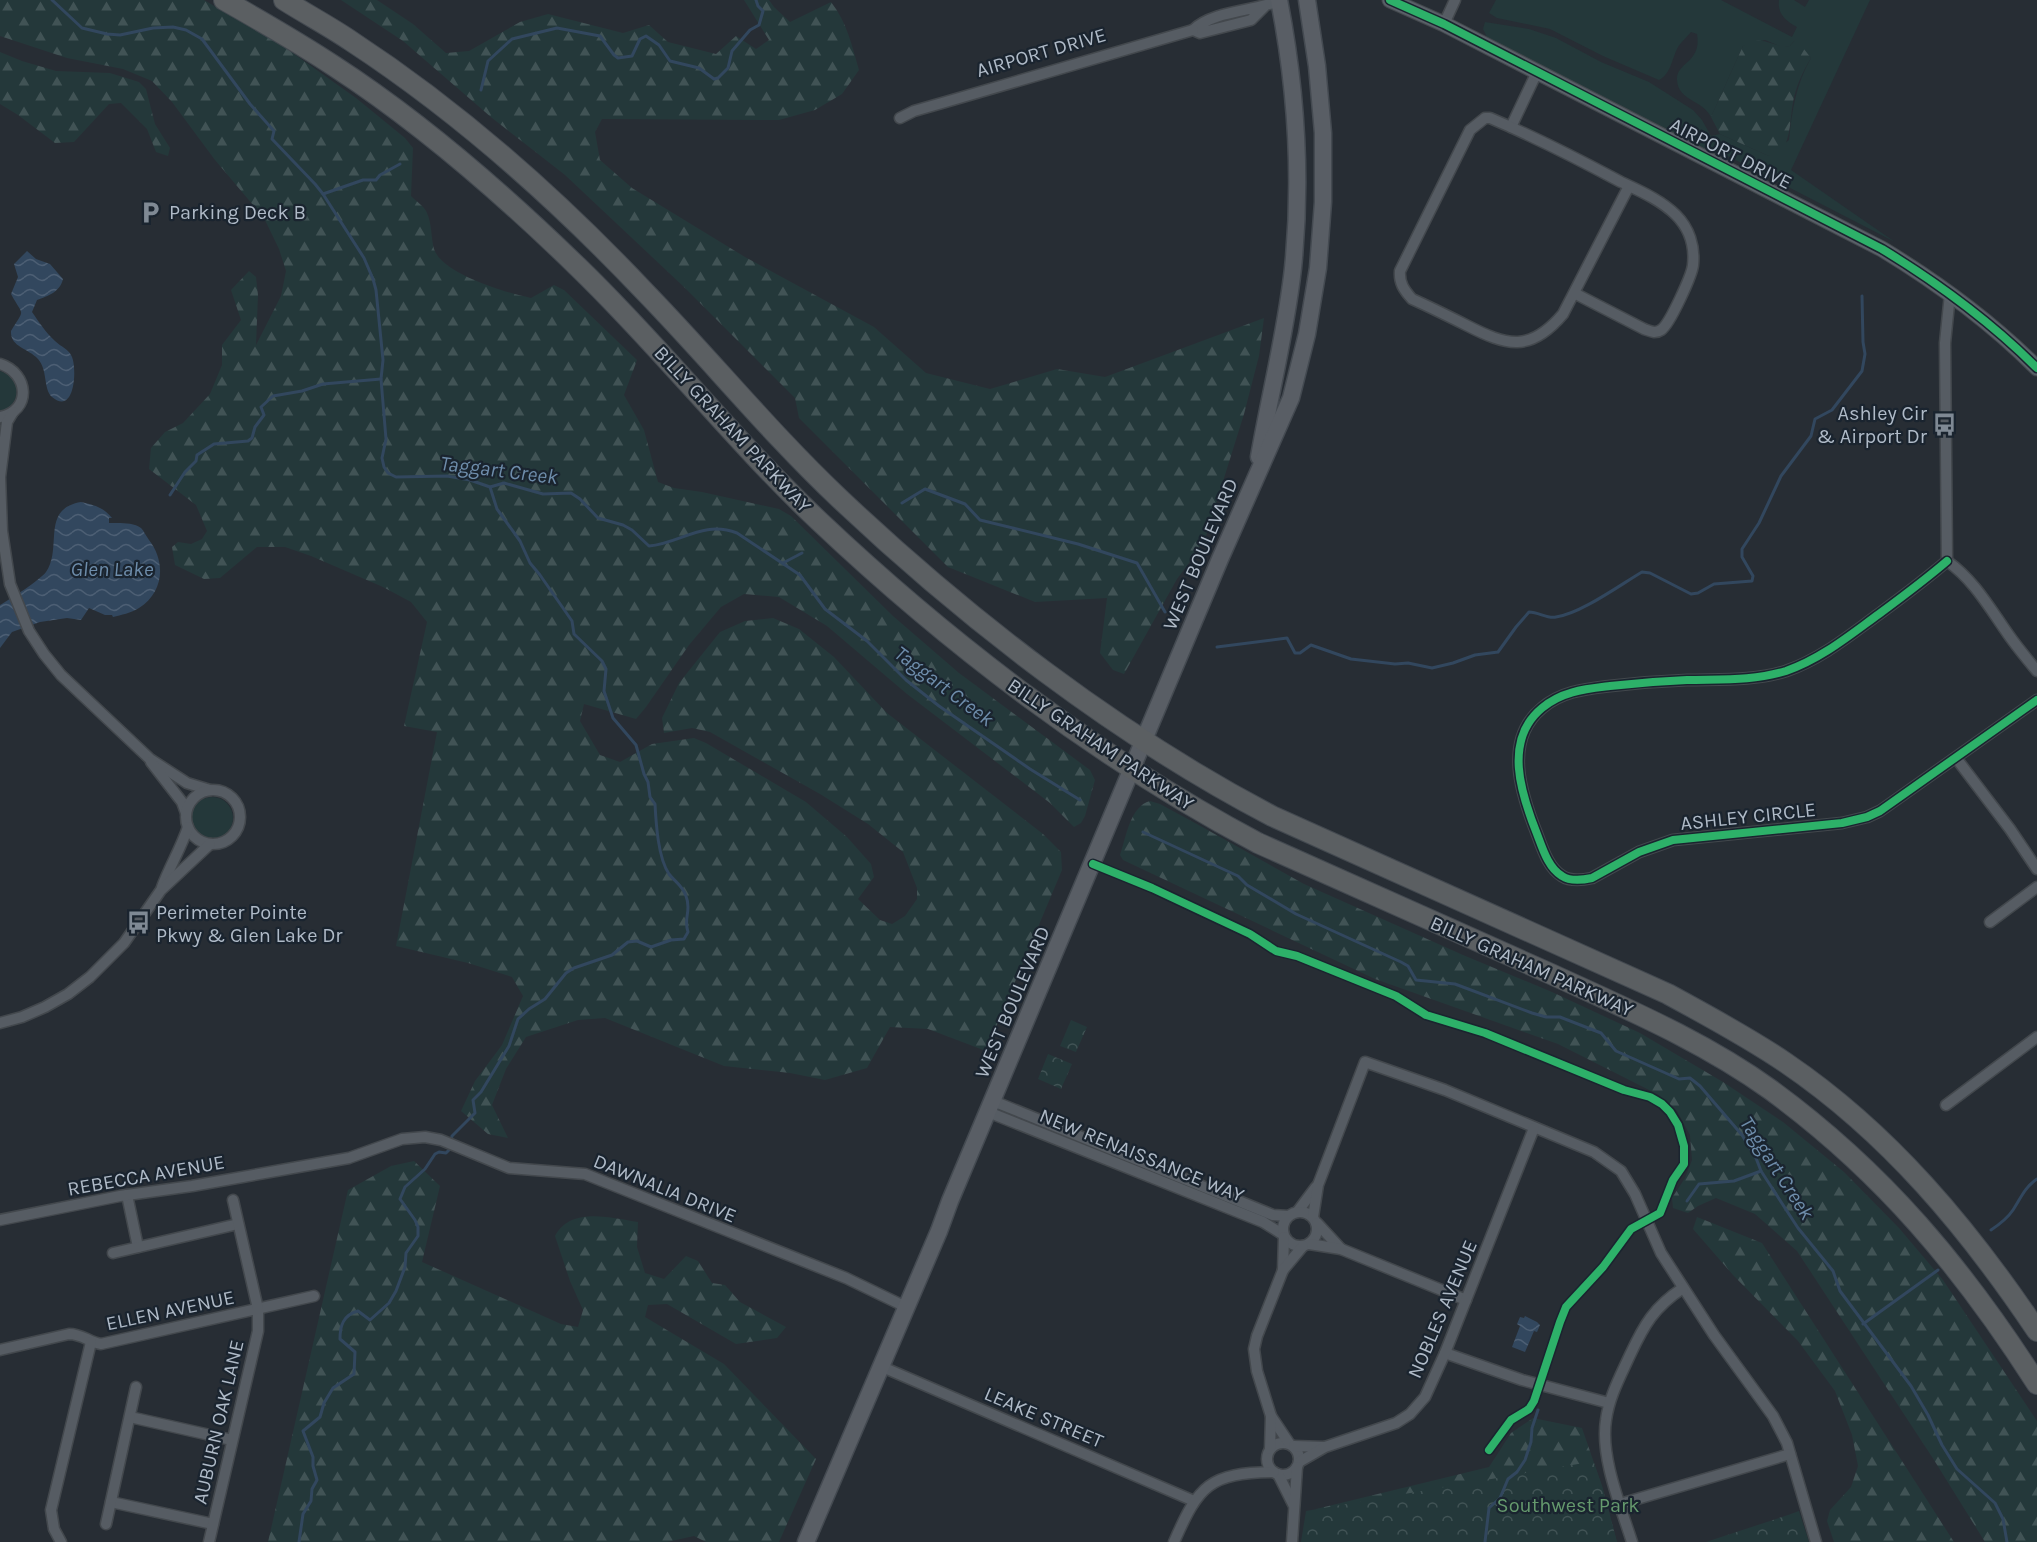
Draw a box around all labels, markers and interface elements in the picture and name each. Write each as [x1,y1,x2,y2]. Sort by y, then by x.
street label: AIRPORT DRIVE [974,23,1109,82]
street label: AIRPORT DRIVE [1666,113,1796,194]
parking icon: Parking Deck B [138,199,164,225]
place label: Parking Deck B [169,201,306,224]
street label: BILLY GRAHAM PARKWAY [649,341,816,518]
place label: Ashley Cir & Airport Dr [1817,402,1928,448]
bus stop icon: Ashley Cir & Airport Dr [1932,412,1958,438]
water label: Taggart Creek [439,451,559,489]
street label: WEST BOULEVARD [1158,475,1243,633]
water label: Glen Lake [71,557,154,581]
water label: Taggart Creek [890,641,999,731]
street label: BILLY GRAHAM PARKWAY [1003,673,1198,815]
street label: ASHLEY CIRCLE [1679,798,1817,835]
place label: Perimeter Pointe Pkwy & Glen Lake Dr [156,901,343,947]
bus stop icon: Perimeter Pointe Pkwy & Glen Lake Dr [125,910,151,936]
street label: BILLY GRAHAM PARKWAY [1427,911,1637,1022]
street label: WEST BOULEVARD [970,923,1055,1081]
street label: NEW RENAISSANCE WAY [1036,1104,1247,1207]
water label: Taggart Creek [1735,1112,1819,1224]
street label: DAWNALIA DRIVE [590,1149,740,1228]
street label: REBECCA AVENUE [66,1150,227,1201]
street label: NOBLES AVENUE [1403,1237,1482,1382]
street label: ELLEN AVENUE [104,1286,237,1335]
street label: AUBURN OAK LANE [188,1338,249,1506]
street label: LEAKE STREET [981,1382,1107,1453]
park label: Southwest Park [1497,1494,1639,1517]

